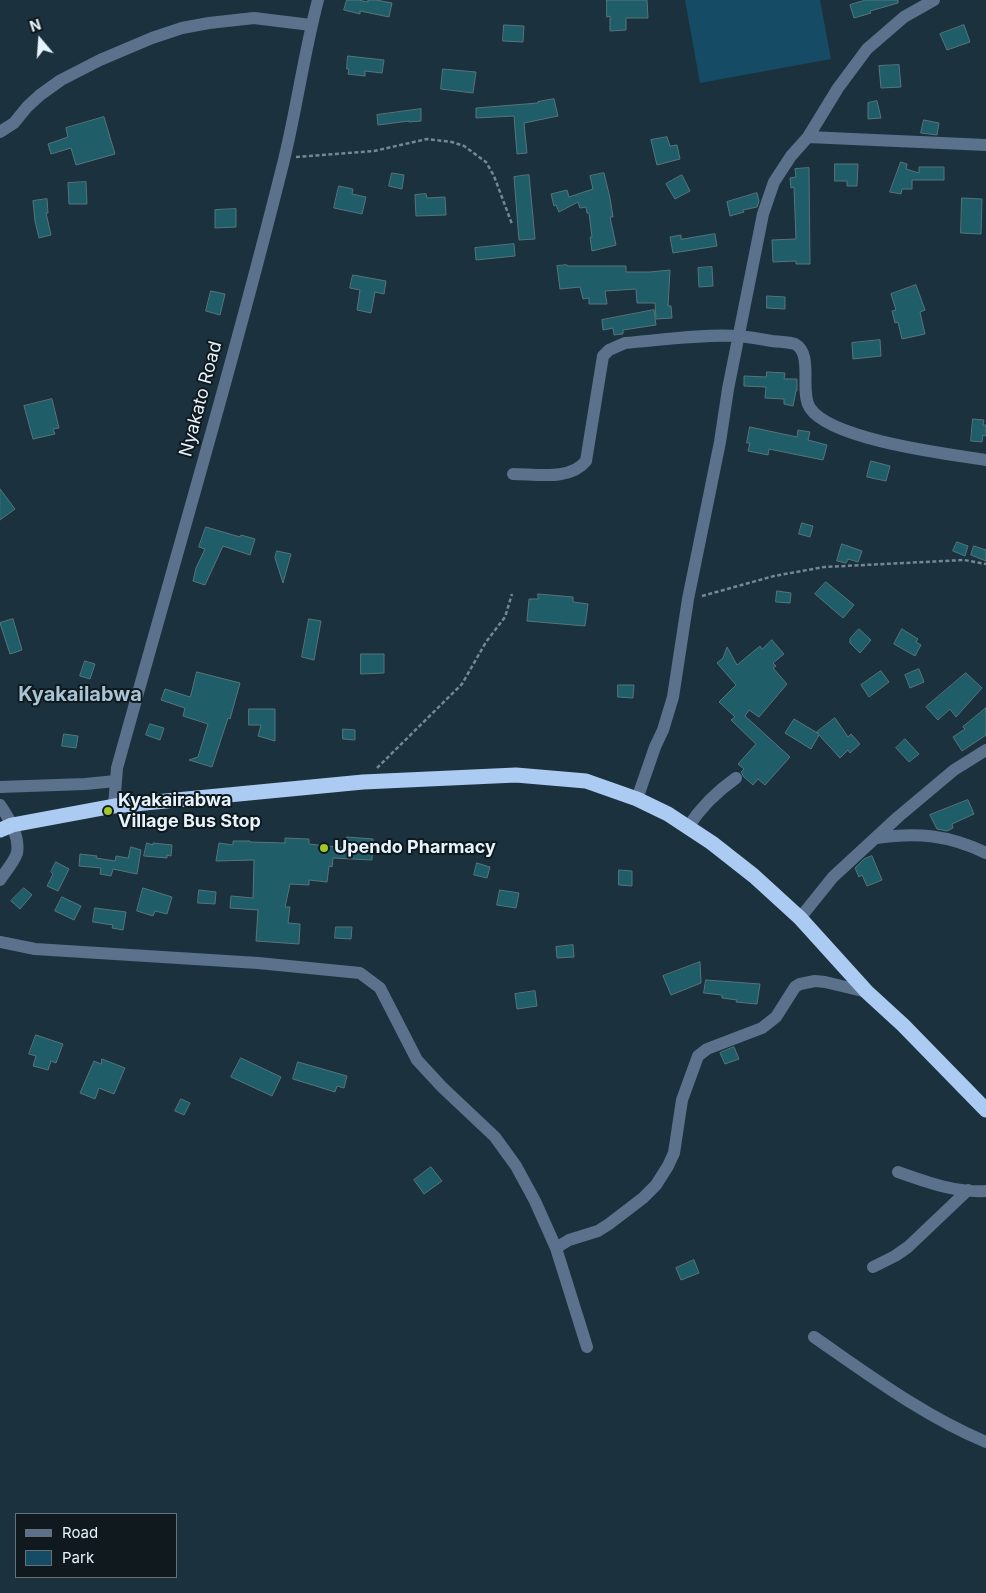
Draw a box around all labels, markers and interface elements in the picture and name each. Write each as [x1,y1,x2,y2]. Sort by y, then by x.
north arrow [15,15,65,65]
text: N [28,16,43,35]
street label: Nyakato Road [175,339,227,459]
district label: Kyakailabwa [18,683,142,707]
place label: Kyakairabwa Village Bus Stop [118,790,261,832]
marker: Kyakairabwa Village Bus Stop [102,805,114,817]
place label: Upendo Pharmacy [334,837,496,859]
marker: Upendo Pharmacy [318,842,330,854]
legend [15,1513,178,1578]
text: Road [62,1523,98,1542]
text: Park [62,1548,94,1567]

